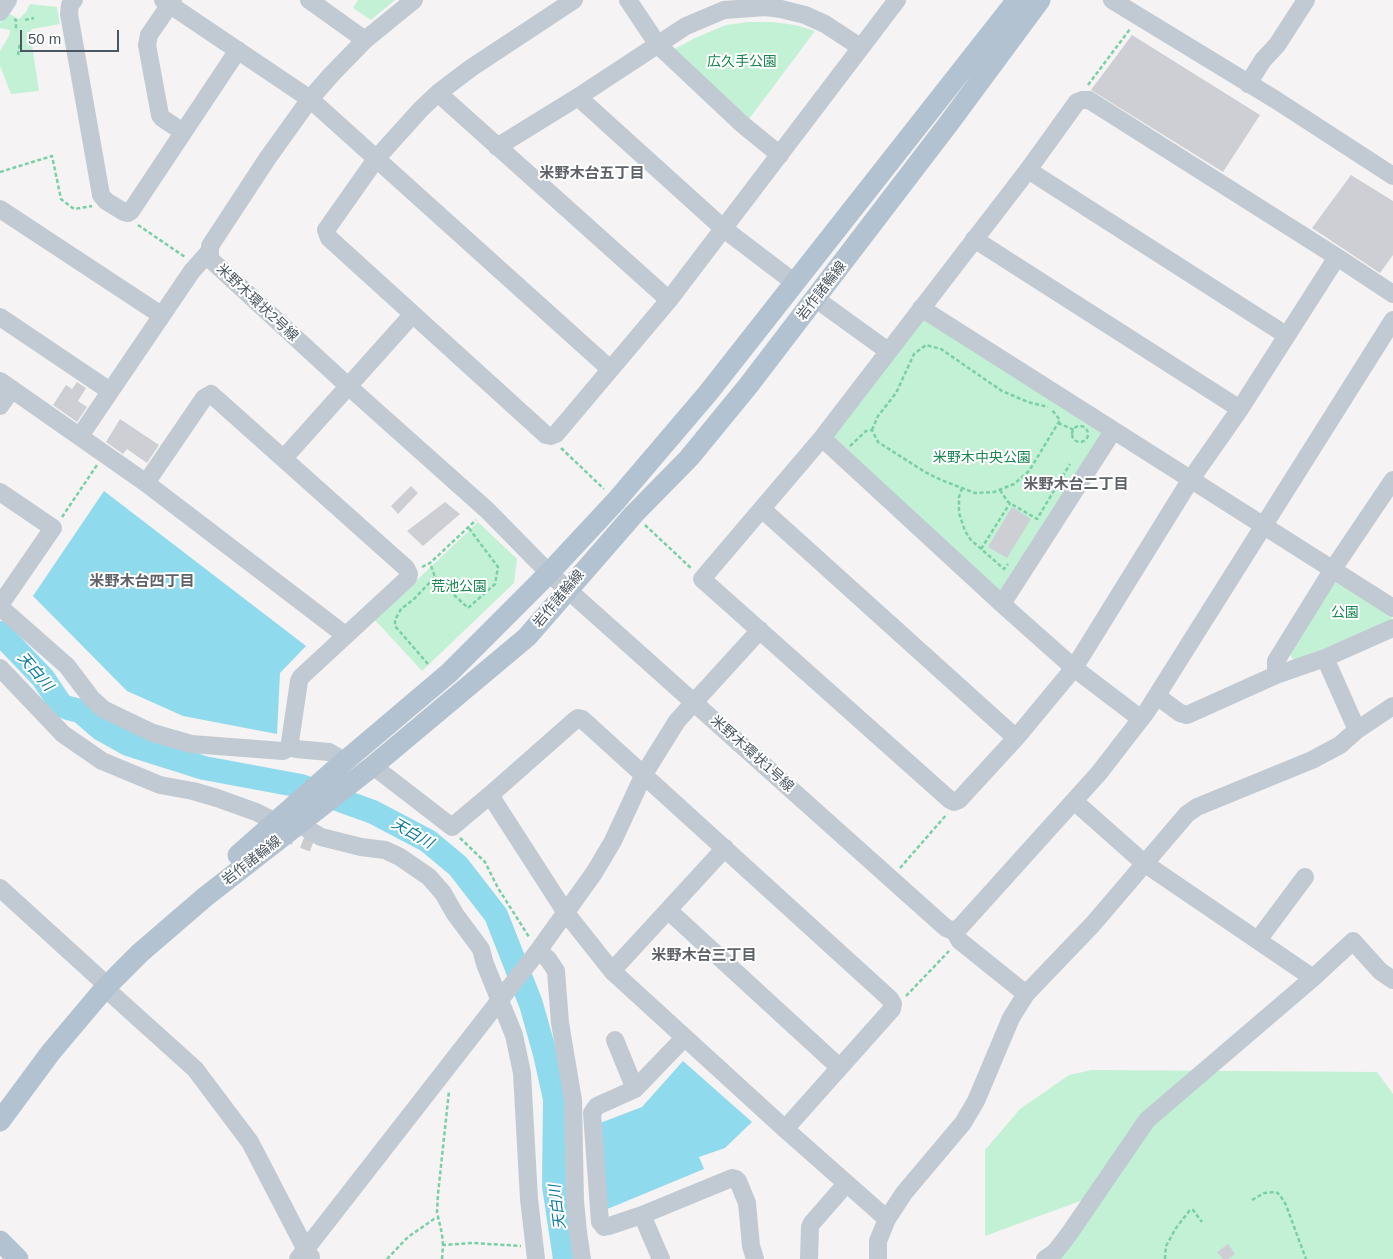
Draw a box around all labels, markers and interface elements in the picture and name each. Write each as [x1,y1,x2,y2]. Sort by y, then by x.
scale bar [22,20,121,52]
text: 50 m [28,30,61,47]
park label: 広久手公園 [707,54,777,70]
district label: 米野木台五丁目 [540,165,644,183]
street label: 岩作諸輪線 [794,258,850,324]
street label: 米野木環状2号線 [213,261,301,345]
park label: 米野木中央公園 [933,450,1031,466]
district label: 米野木台二丁目 [1024,476,1128,494]
street label: 岩作諸輪線 [530,567,588,631]
district label: 米野木台四丁目 [90,573,194,591]
park label: 荒池公園 [431,579,487,595]
park label: 公園 [1331,605,1359,621]
water label: 天白川 [13,649,57,695]
street label: 米野木環状1号線 [707,712,797,796]
water label: 天白川 [388,815,436,853]
street label: 岩作諸輪線 [219,833,285,889]
district label: 米野木台三丁目 [652,947,756,965]
water label: 天白川 [546,1184,570,1230]

